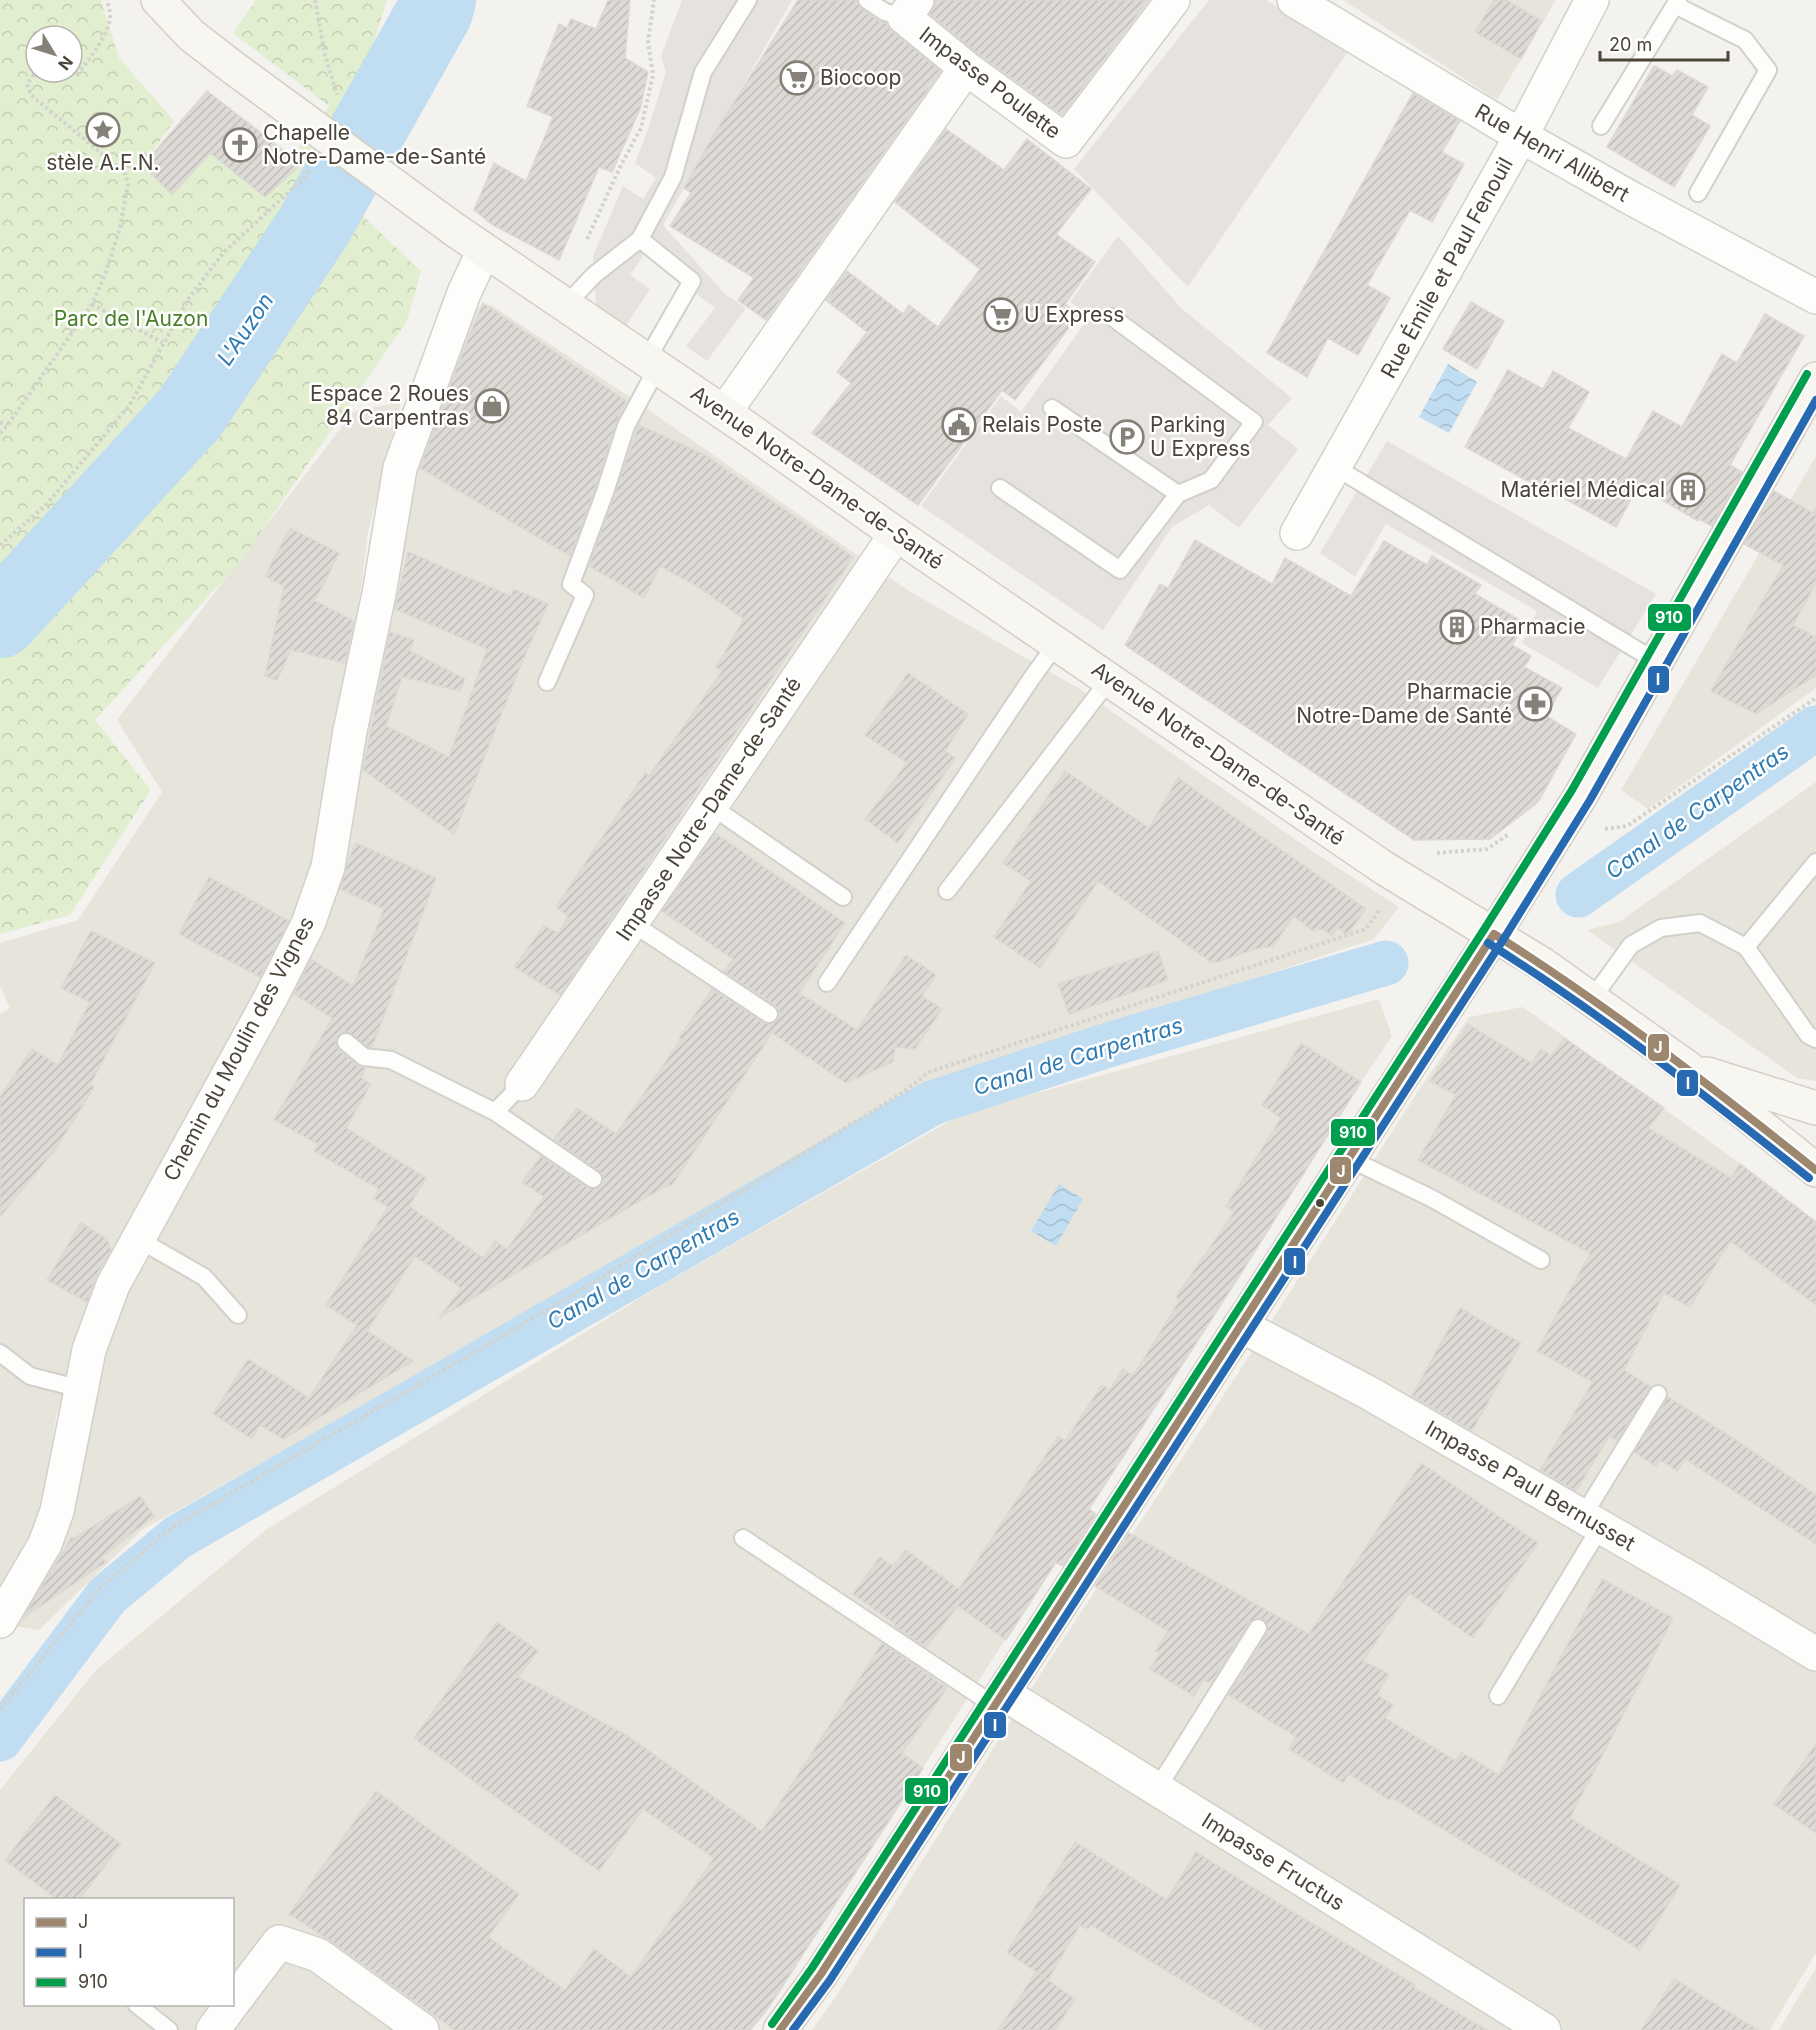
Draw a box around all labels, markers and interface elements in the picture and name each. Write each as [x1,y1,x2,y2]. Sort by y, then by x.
street label: Impasse Poulette [915,21,1066,144]
north arrow [24,24,84,84]
scale bar [1600,24,1728,62]
text: 20 m [1609,34,1652,55]
text: N [54,52,77,74]
supermarket icon: Biocoop [779,60,815,96]
place label: Biocoop [820,65,901,90]
street label: Rue Henri Allibert [1471,98,1634,207]
place icon: stèle A.F.N. [85,112,121,148]
place label: Chapelle Notre-Dame-de-Santé [263,120,486,169]
church icon: Chapelle Notre-Dame-de-Santé [222,127,258,163]
place label: stèle A.F.N. [46,150,160,175]
street label: Rue Émile et Paul Fenouil [1375,153,1518,382]
water label: L'Auzon [211,288,279,370]
supermarket icon: U Express [983,297,1019,333]
place label: U Express [1024,302,1124,327]
park label: Parc de l'Auzon [54,306,208,331]
street label: Avenue Notre-Dame-de-Santé [686,380,949,575]
place label: Espace 2 Roues 84 Carpentras [310,381,469,430]
shop icon: Espace 2 Roues 84 Carpentras [474,388,510,424]
public building icon: Relais Poste [941,407,977,443]
place label: Relais Poste [982,412,1102,437]
place label: Parking U Express [1150,412,1250,461]
parking icon: Parking U Express [1109,419,1145,455]
building icon: Matériel Médical [1670,472,1706,508]
place label: Matériel Médical [1501,477,1665,502]
line badge: 910 [1647,603,1692,632]
text: 910 [1655,607,1683,627]
building icon: Pharmacie [1439,609,1475,645]
place label: Pharmacie [1480,614,1585,639]
street label: Avenue Notre-Dame-de-Santé [1087,656,1350,851]
line badge: I [1647,665,1670,694]
text: I [1656,669,1660,689]
street label: Impasse Notre-Dame-de-Santé [611,672,806,945]
place label: Pharmacie Notre-Dame de Santé [1296,679,1512,728]
pharmacy icon: Pharmacie Notre-Dame de Santé [1517,686,1553,722]
water label: Canal de Carpentras [1600,738,1794,884]
street label: Chemin du Moulin des Vignes [158,912,319,1185]
water label: Canal de Carpentras [970,1012,1186,1100]
line badge: J [1647,1033,1670,1062]
text: J [1653,1037,1663,1057]
line badge: I [1676,1069,1699,1097]
text: I [1686,1073,1690,1093]
line badge: 910 [1330,1118,1376,1147]
text: 910 [1339,1122,1367,1142]
line badge: J [1329,1156,1352,1185]
text: J [1336,1161,1346,1181]
unlabelled marker [1314,1197,1326,1209]
water label: Canal de Carpentras [542,1203,744,1335]
line badge: I [1283,1247,1306,1276]
text: I [1293,1252,1297,1272]
street label: Impasse Paul Bernusset [1421,1415,1640,1556]
line badge: I [983,1711,1007,1739]
text: I [993,1715,997,1735]
line badge: J [949,1743,973,1772]
text: J [956,1747,966,1767]
line badge: 910 [904,1777,949,1805]
text: 910 [913,1781,941,1801]
street label: Impasse Fructus [1197,1808,1349,1916]
legend [24,1898,234,2006]
text: J [78,1911,88,1932]
text: I [78,1941,83,1962]
text: 910 [78,1971,108,1992]

